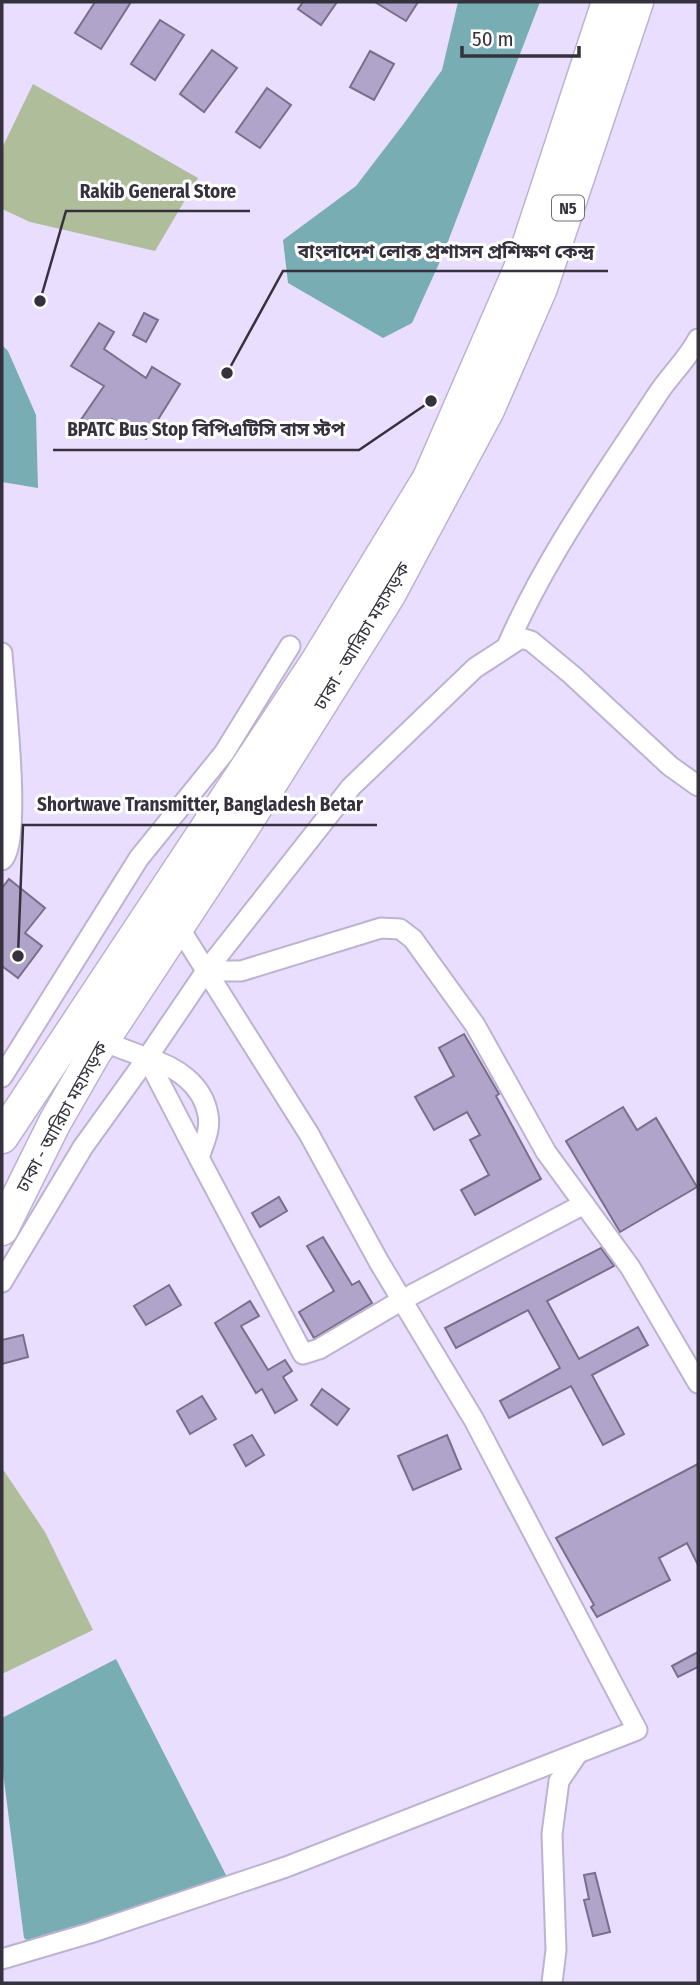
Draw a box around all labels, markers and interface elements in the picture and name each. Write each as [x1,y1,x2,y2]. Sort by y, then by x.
scale bar [462,14,579,58]
text: 50 m [472,26,514,52]
callout: Rakib General Store [66,171,250,211]
text: Rakib General Store [80,180,237,203]
road number: N5 [552,196,584,220]
callout: বাংলাদেশ লোক প্রশাসন প্রশিক্ষণ কেন্দ্র [283,231,608,271]
text: বাংলাদেশ লোক প্রশাসন প্রশিক্ষণ কেন্দ্র [297,240,595,263]
callout: BPATC Bus Stop বিপিএটিসি বাস স্টপ [53,410,359,450]
text: BPATC Bus Stop বিপিএটিসি বাস স্টপ [67,418,346,441]
street label: ঢাকা - আরিচা মহাসড়ক [309,558,415,715]
callout: Shortwave Transmitter, Bangladesh Betar [23,785,377,825]
text: Shortwave Transmitter, Bangladesh Betar [37,793,364,816]
street label: ঢাকা - আরিচা মহাসড়ক [11,1038,113,1197]

